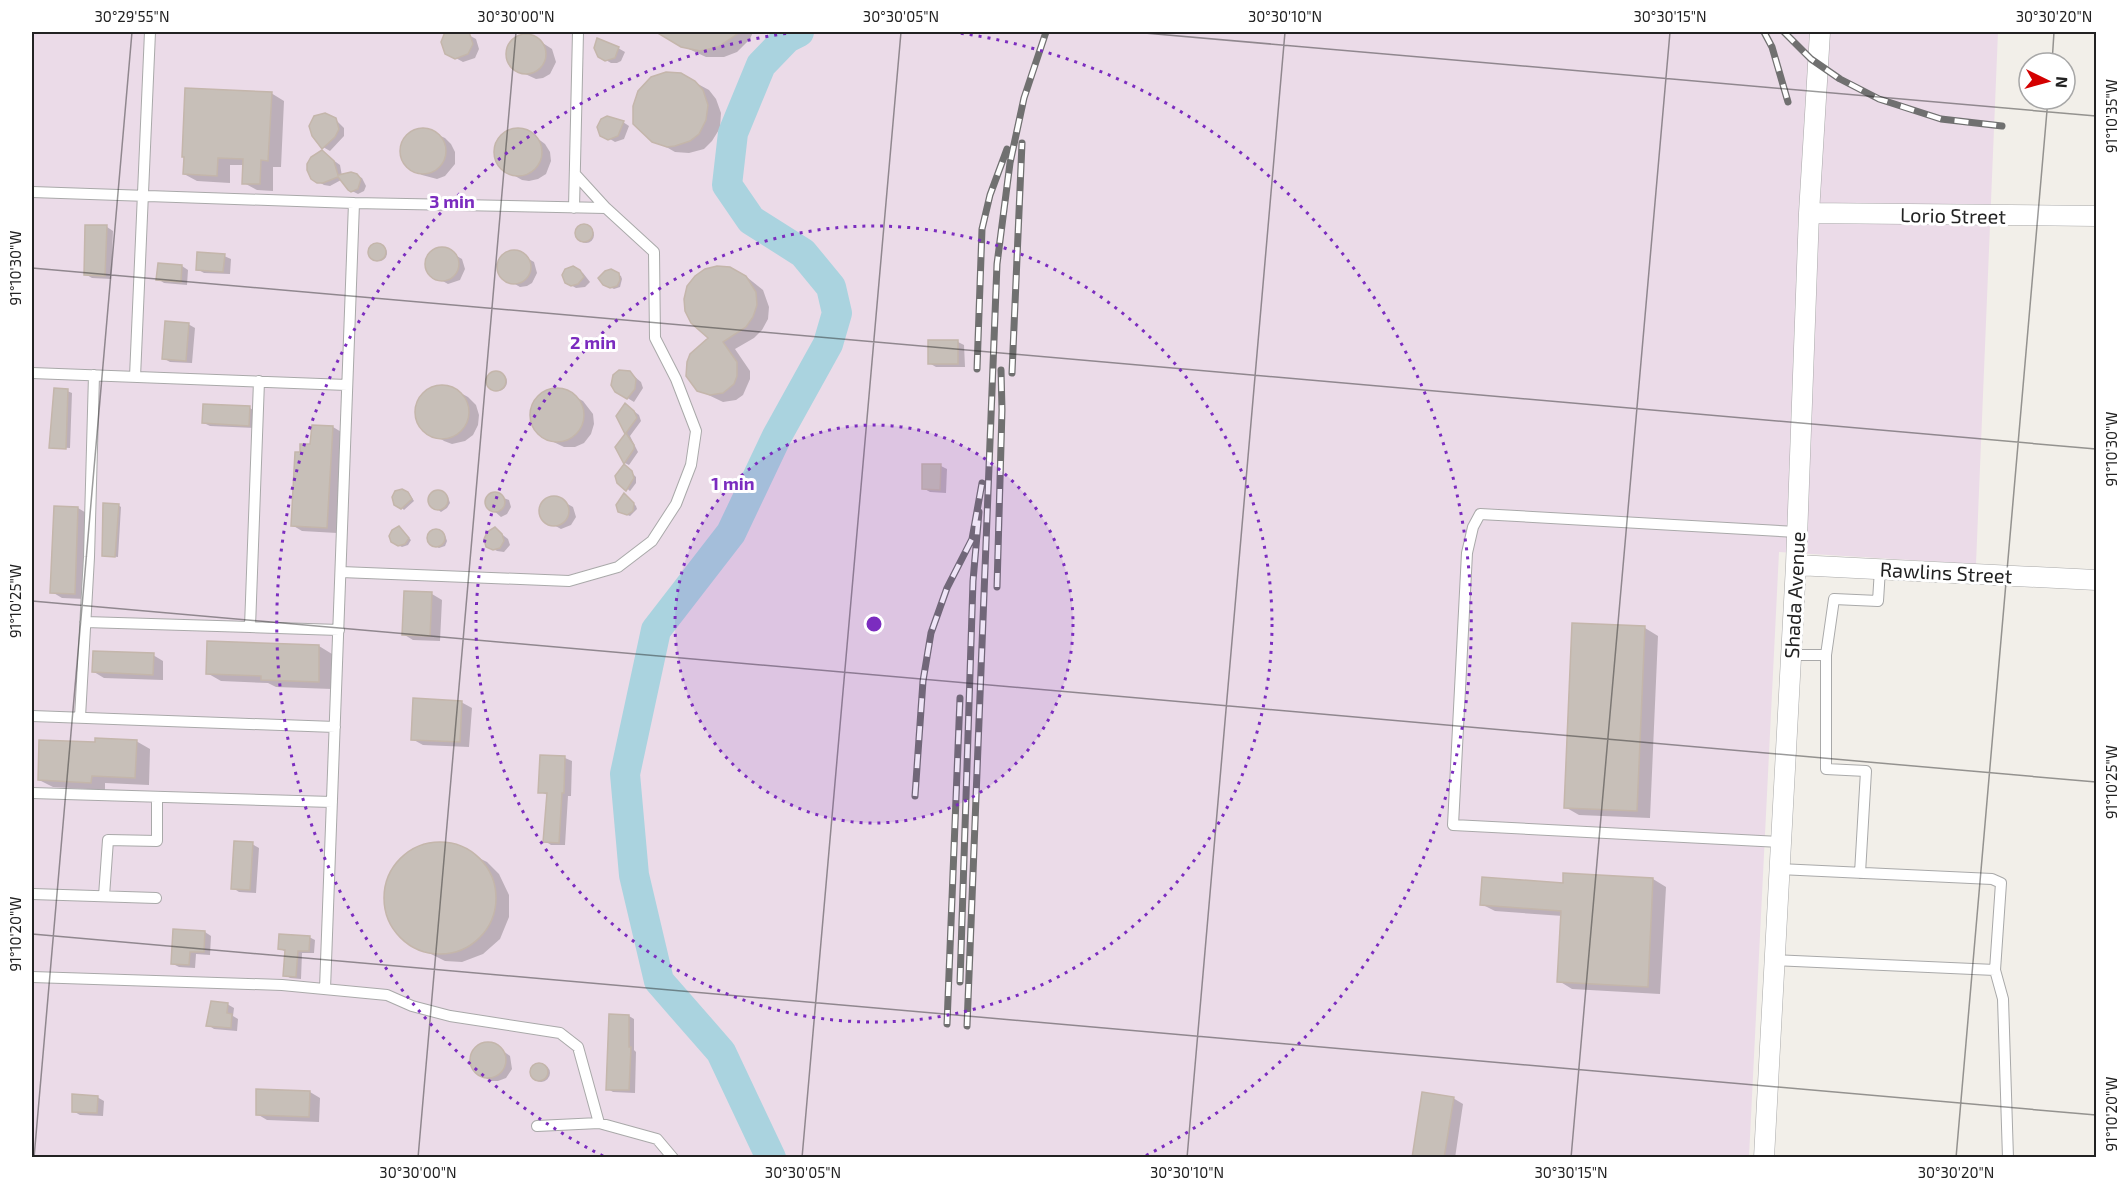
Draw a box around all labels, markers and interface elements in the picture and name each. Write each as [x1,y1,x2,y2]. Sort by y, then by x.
text: 30°29'55"N [95,7,169,25]
text: 30°30'00"N [477,7,555,25]
text: 30°30'05"N [863,7,939,25]
text: 30°30'10"N [1248,7,1322,25]
text: 30°30'15"N [1633,7,1707,25]
text: 30°30'20"N [2016,7,2092,25]
north arrow [2017,51,2077,111]
text: N [2052,76,2072,89]
text: 91°10'35"W [2102,79,2120,153]
text: 3 min [429,190,475,212]
street label: Lorio Street [1900,202,2007,228]
text: 91°10'30"W [6,230,24,306]
text: 2 min [570,331,616,353]
text: 91°10'30"W [2102,411,2120,487]
text: 1 min [711,472,755,494]
street label: Shada Avenue [1779,531,1809,659]
street label: Rawlins Street [1879,557,2013,587]
text: 91°10'25"W [6,564,24,638]
centre of rings [864,614,884,634]
text: 91°10'25"W [2102,745,2120,819]
text: 91°10'20"W [6,896,24,972]
text: 91°10'20"W [2102,1076,2120,1152]
text: 30°30'00"N [379,1163,457,1181]
text: 30°30'05"N [765,1163,841,1181]
text: 30°30'10"N [1150,1163,1224,1181]
text: 30°30'15"N [1534,1163,1608,1181]
text: 30°30'20"N [1918,1163,1994,1181]

